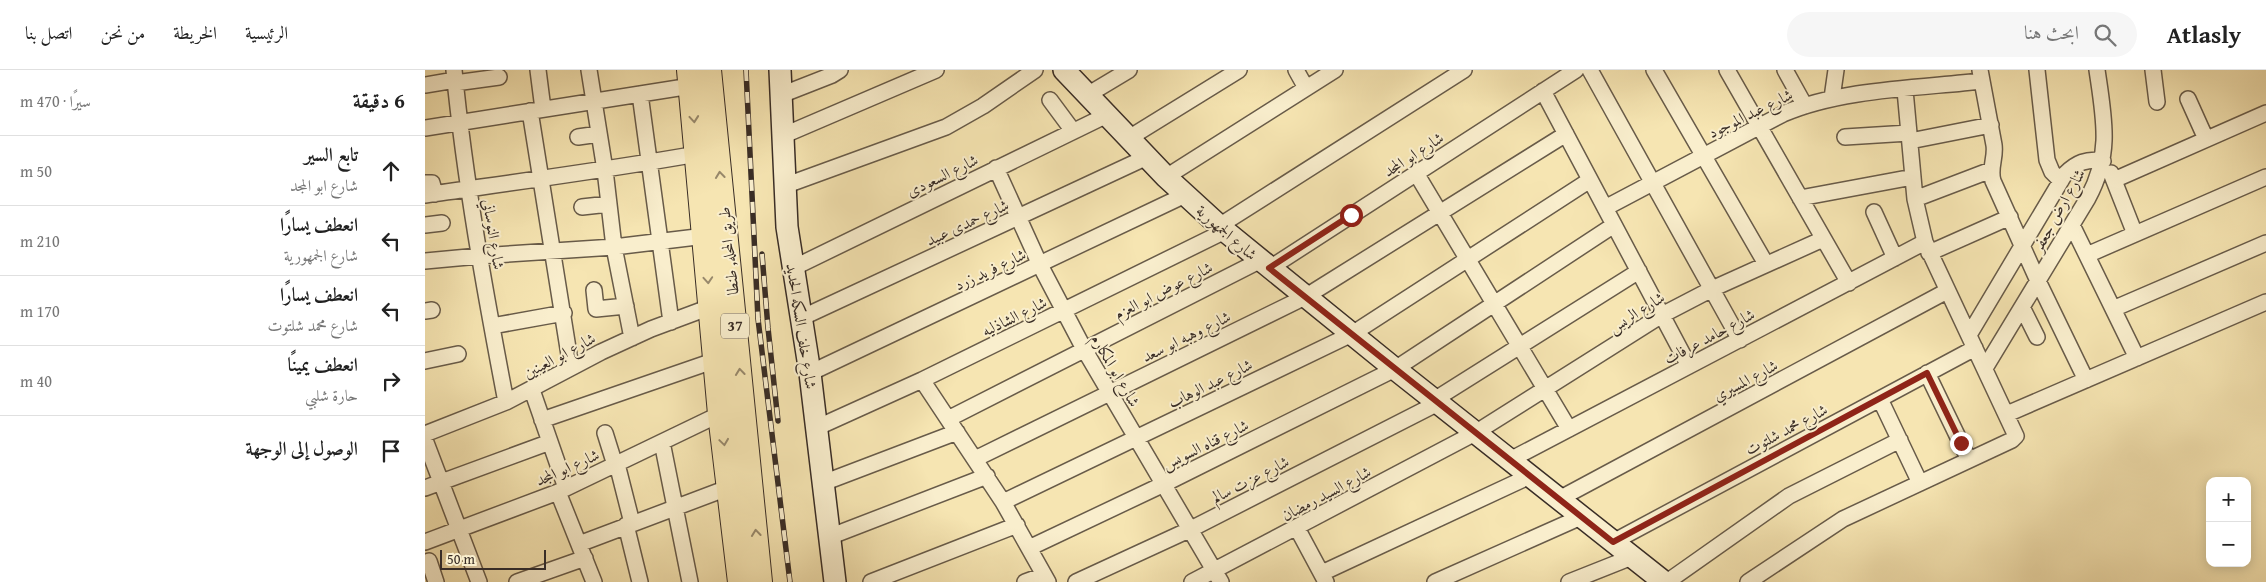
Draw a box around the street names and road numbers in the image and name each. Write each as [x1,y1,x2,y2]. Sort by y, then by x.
street label: شارع عبد الموجود [1703,82,1797,146]
street label: شارع ابو المجد [1378,125,1449,184]
street label: شارع السعودى [902,147,983,205]
street label: شارع ارض جعفر [2024,164,2093,259]
street label: شارع حمدى عبيد [921,192,1013,254]
street label: شارع النوساني [475,197,511,271]
street label: شارع الجمهورية [1190,199,1263,267]
street label: طريق المحله, طنطا [711,206,745,296]
street label: شارع فريد زرد [950,242,1031,298]
street label: شارع عوض ابو العزم [1110,255,1218,328]
street label: شارع خلف السكه الحديد [778,261,824,391]
street label: شارع الريس [1603,285,1670,341]
street label: شارع الشاذليه [977,290,1052,344]
street label: شارع حامد عرفات [1659,302,1760,372]
street label: شارع وهبه ابو سعد [1137,304,1235,370]
road number: 37 [721,314,749,338]
street label: شارع ابو العينين [519,326,600,386]
street label: شارع ابو المكارم [1083,329,1147,413]
street label: شارع عبد الوهاب [1164,352,1257,416]
street label: شارع المسيري [1708,353,1783,409]
street label: شارع محمد شلتوت [1740,397,1833,463]
street label: شارع قناه السويس [1157,413,1253,477]
street label: شارع ابو المجد [531,442,604,494]
street label: شارع عزت سالم [1207,449,1295,512]
street label: شارع السيد رمضان [1277,459,1376,529]

